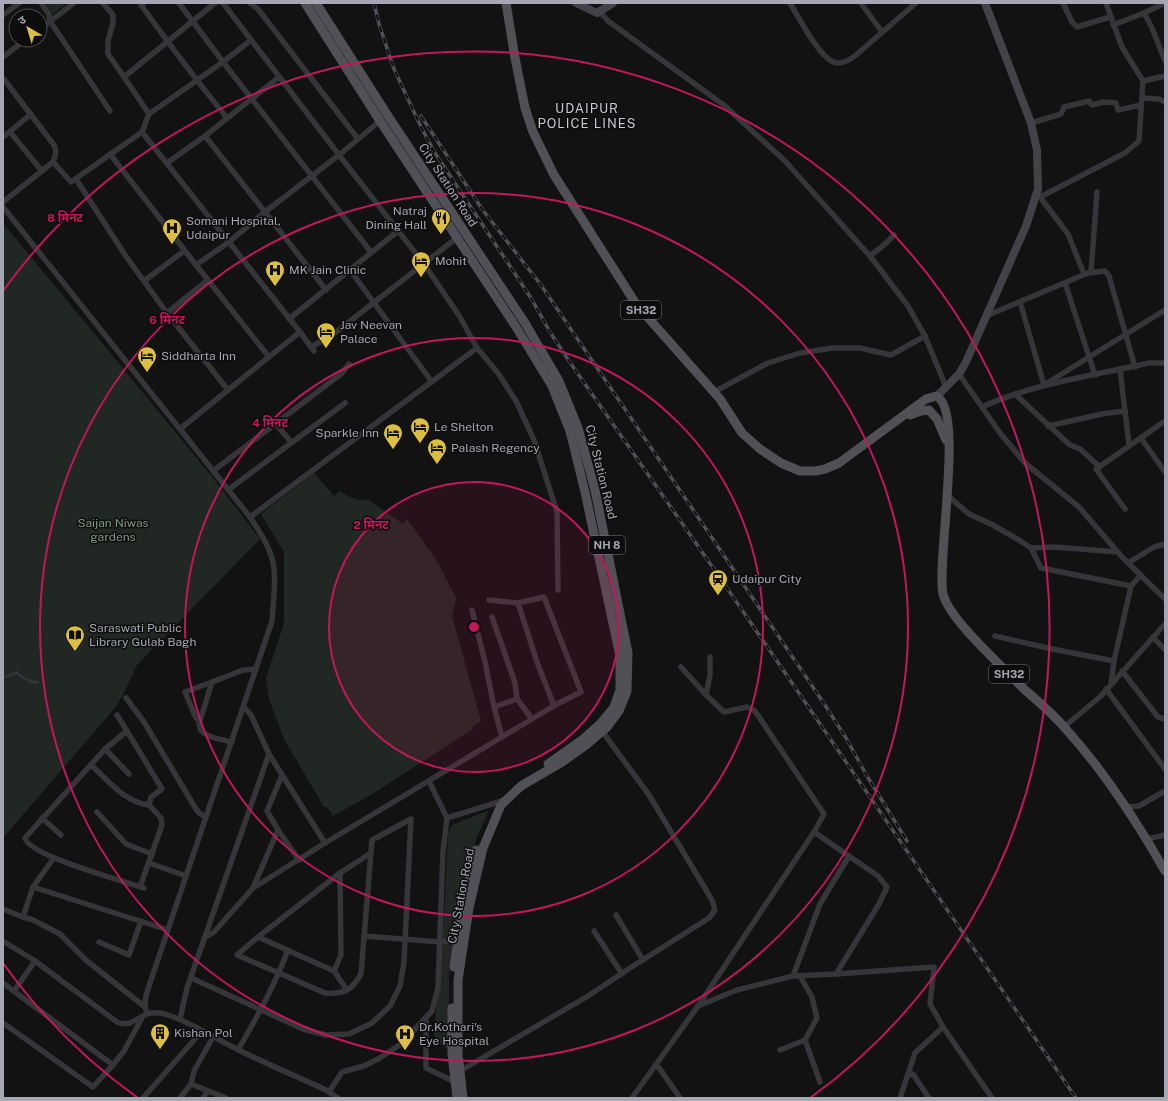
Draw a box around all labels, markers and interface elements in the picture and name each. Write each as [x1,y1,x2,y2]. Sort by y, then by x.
north arrow [8,8,48,48]
text: उ [16,13,29,27]
district label: UDAIPUR POLICE LINES [537,101,637,131]
street label: City Station Road [416,141,480,229]
place label: Natraj Dining Hall [365,204,427,232]
restaurant icon: Natraj Dining Hall [430,207,452,235]
text: 8 मिनट [47,210,84,225]
place label: Somani Hospital, Udaipur [186,214,281,242]
hospital icon: Somani Hospital, Udaipur [161,217,183,245]
hotel icon: Mohit [410,250,432,278]
place label: Mohit [435,254,467,268]
hospital icon: MK Jain Clinic [264,259,286,287]
place label: MK Jain Clinic [289,263,366,277]
road number: SH32 [621,301,661,319]
text: 6 मिनट [149,312,185,327]
place label: Jav Neevan Palace [340,318,402,346]
hotel icon: Jav Neevan Palace [315,321,337,349]
hotel icon: Siddharta Inn [136,345,158,373]
place label: Siddharta Inn [161,349,236,363]
text: 4 मिनट [252,415,288,430]
hotel icon: Le Shelton [409,416,431,444]
place label: Le Shelton [434,420,494,434]
hotel icon: Sparkle Inn [382,422,404,450]
street label: City Station Road [583,423,619,521]
place label: Sparkle Inn [316,426,379,440]
hotel icon: Palash Regency [426,437,448,465]
place label: Palash Regency [451,441,540,455]
park label: Saijan Niwas gardens [77,516,149,544]
text: 2 मिनट [353,517,389,532]
road number: NH 8 [589,536,625,554]
station icon: Udaipur City [707,568,729,596]
place label: Udaipur City [732,572,802,586]
centre of rings [467,620,481,634]
place label: Saraswati Public Library Gulab Bagh [89,621,197,649]
library icon: Saraswati Public Library Gulab Bagh [64,624,86,652]
road number: SH32 [989,665,1029,683]
street label: City Station Road [445,847,477,945]
place label: Dr.Kothari's Eye Hospital [419,1020,490,1048]
building icon: Kishan Pol [149,1022,171,1050]
hospital icon: Dr.Kothari's Eye Hospital [394,1023,416,1051]
place label: Kishan Pol [174,1026,233,1040]

